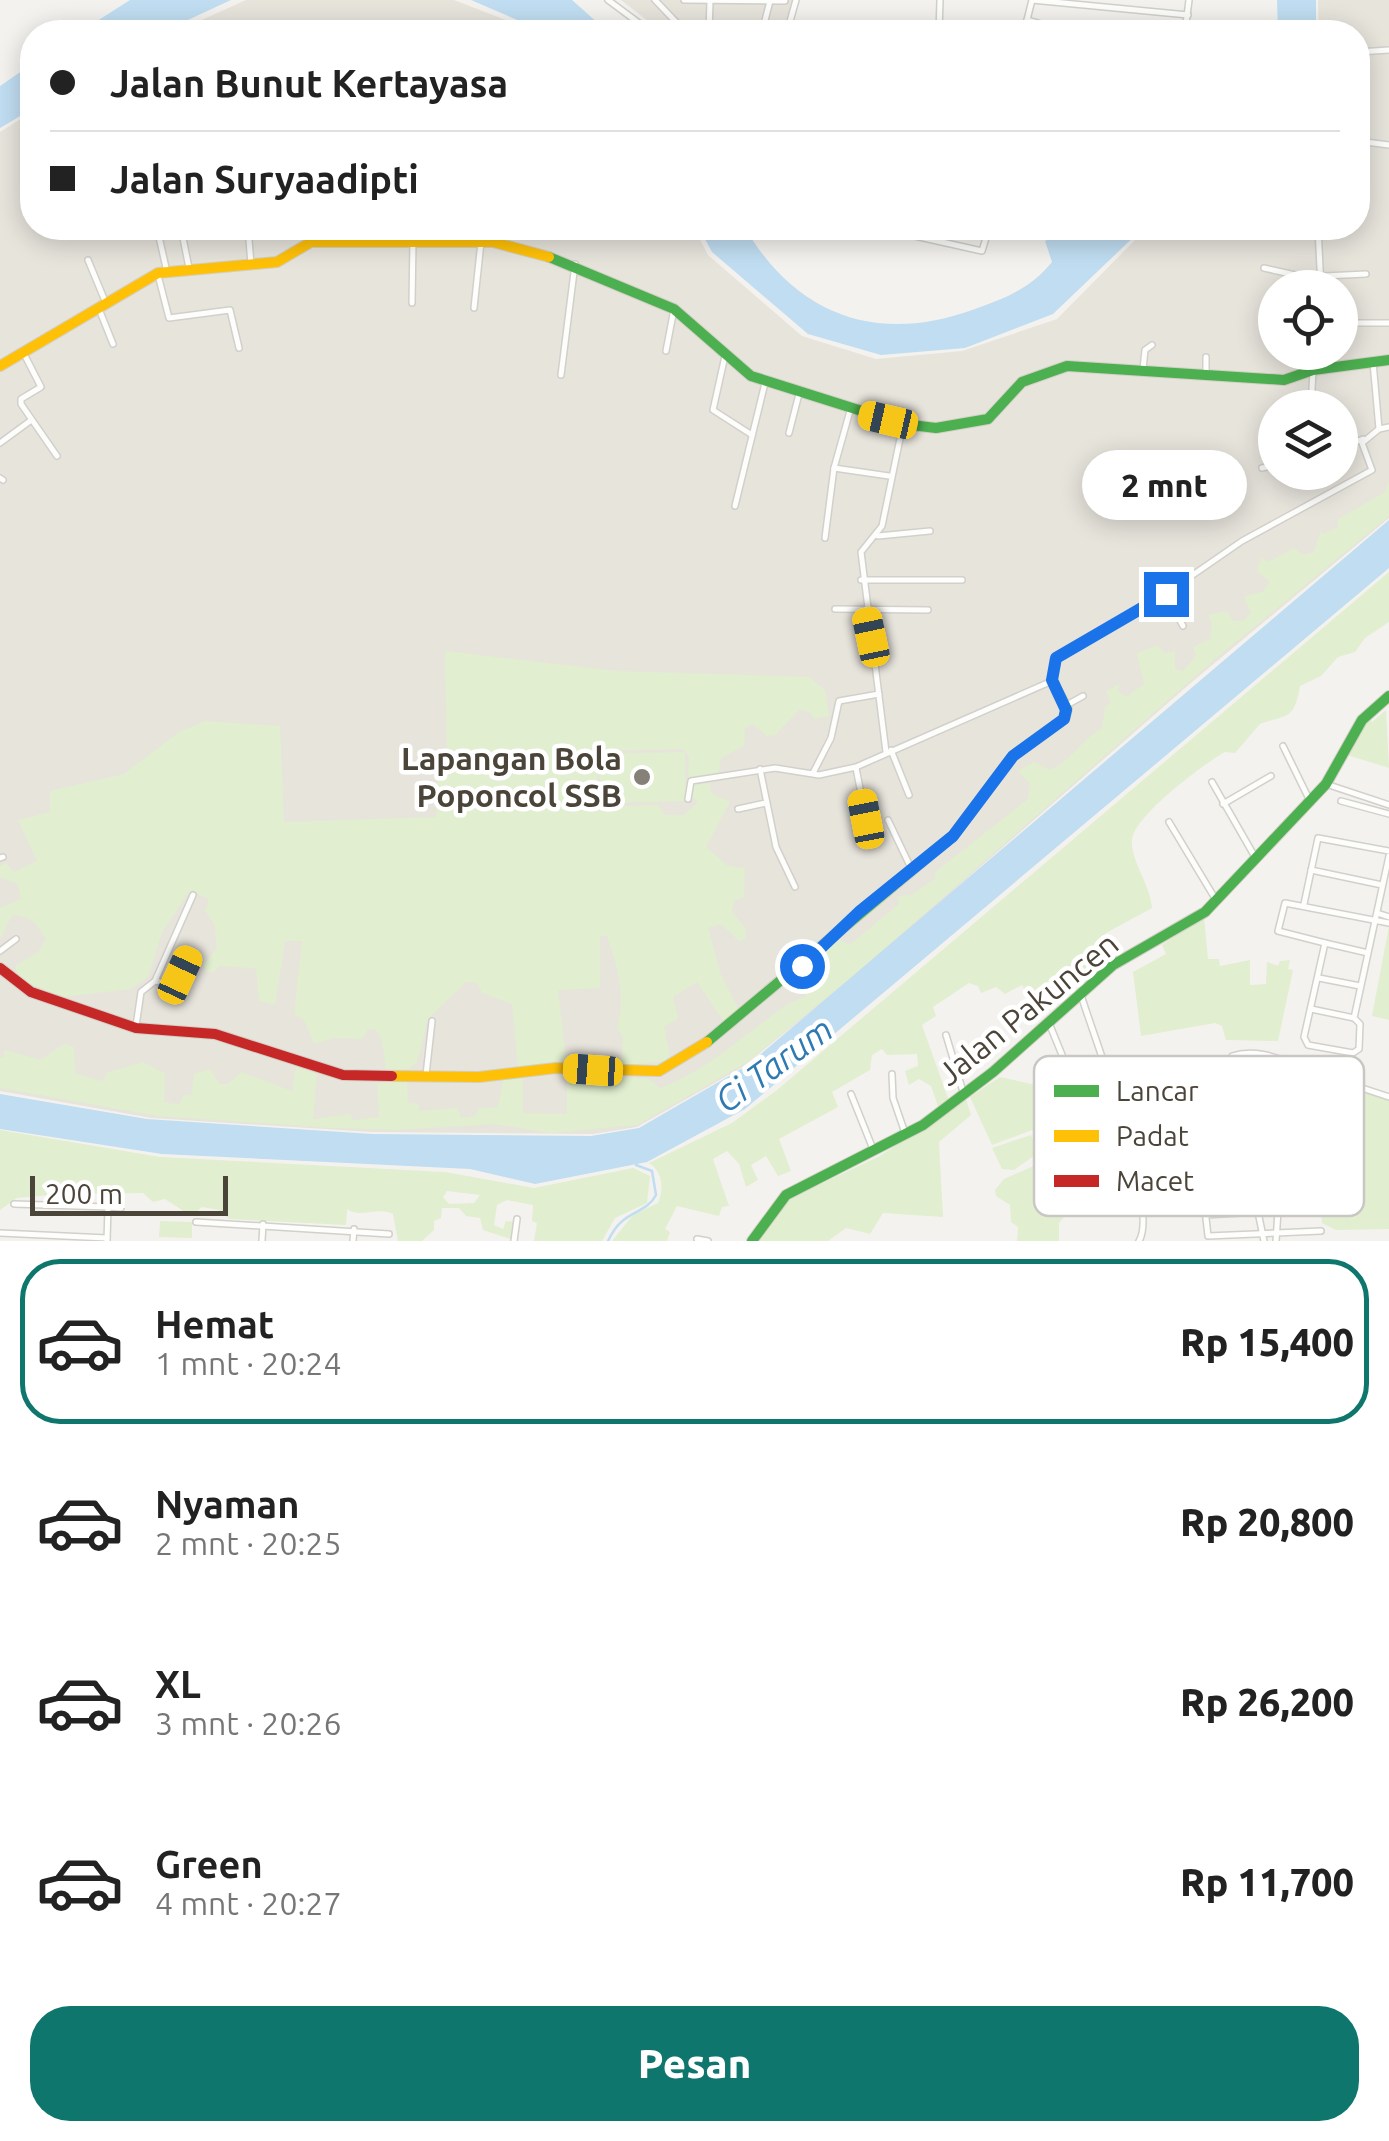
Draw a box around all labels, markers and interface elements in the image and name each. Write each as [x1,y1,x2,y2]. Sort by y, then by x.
text: Jalan Bunut Kertayasa [110,62,508,104]
text: Jalan Suryaadipti [110,158,419,200]
map controls [1258,270,1358,490]
button: locate [1258,270,1358,370]
button: layers [1258,390,1358,490]
car [855,399,921,441]
callout: 2 mnt [1084,449,1248,519]
text: 2 mnt [1121,467,1208,503]
route end [1144,572,1189,617]
car [850,605,892,669]
place label: Lapangan Bola Poponcol SSB [401,740,622,813]
marker: Lapangan Bola Poponcol SSB [631,766,653,788]
car [846,787,886,851]
street label: Jalan Pakuncen [930,925,1125,1092]
car [154,941,206,1009]
route start [780,944,825,989]
water label: Ci Tarum [707,1008,840,1120]
car [562,1053,624,1087]
legend [1034,1056,1364,1216]
text: Lancar [1116,1075,1199,1106]
text: Padat [1116,1120,1189,1151]
text: Macet [1116,1165,1194,1196]
scale bar [30,1171,228,1216]
text: 200 m [45,1178,123,1209]
icon: car [35,1297,125,1387]
text: Hemat [155,1303,274,1345]
text: Rp 15,400 [1180,1321,1354,1363]
text: 1 mnt · 20:24 [155,1345,341,1381]
icon: car [35,1477,125,1567]
text: Nyaman [155,1483,300,1525]
text: Rp 20,800 [1180,1501,1354,1543]
text: 2 mnt · 20:25 [155,1525,341,1561]
icon: car [35,1657,125,1747]
text: XL [155,1663,201,1705]
text: Rp 26,200 [1180,1681,1354,1723]
text: 3 mnt · 20:26 [155,1705,341,1741]
icon: car [35,1837,125,1927]
text: Green [155,1843,263,1885]
text: Rp 11,700 [1180,1861,1354,1903]
text: 4 mnt · 20:27 [155,1885,341,1921]
button: Pesan [30,2006,1359,2121]

